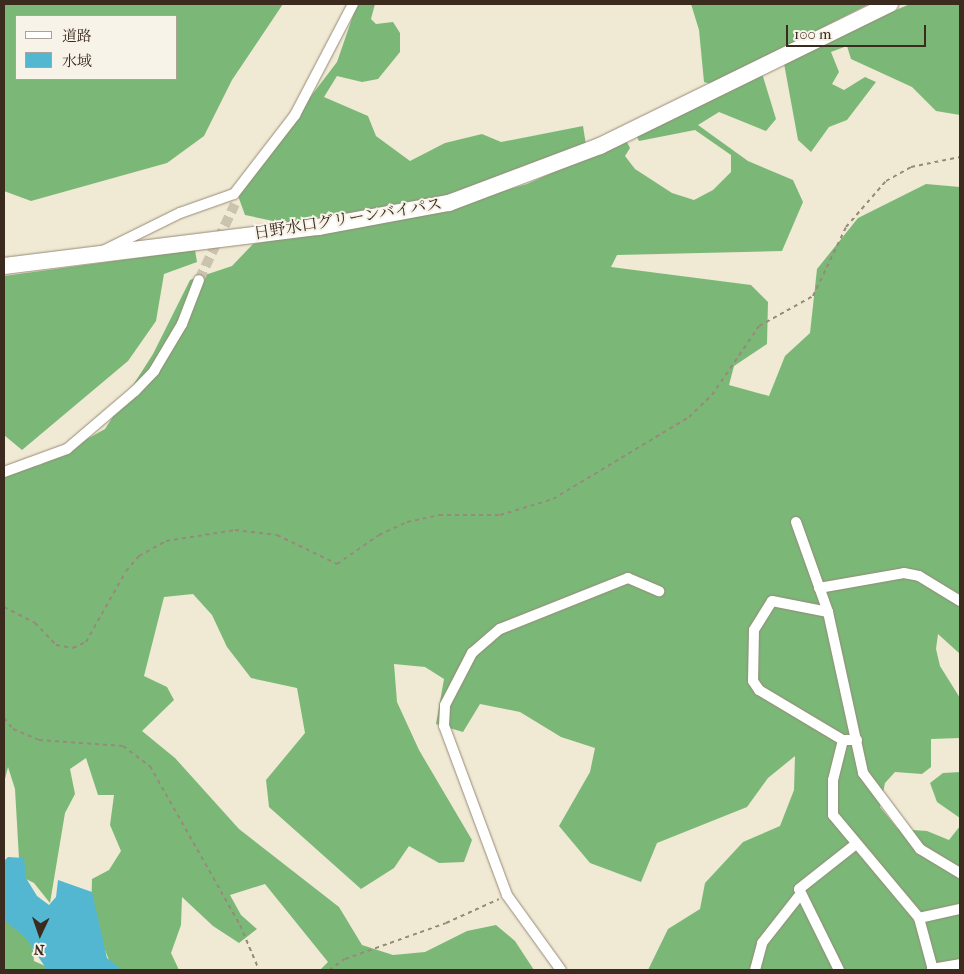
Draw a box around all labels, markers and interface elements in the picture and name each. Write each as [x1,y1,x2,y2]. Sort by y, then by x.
legend [15,15,178,80]
scale bar [789,15,929,47]
text: 100 m [794,25,832,43]
text: 道路 [62,27,92,45]
text: 水域 [62,52,92,70]
street label: 日野水口グリーンバイパス [252,195,444,243]
north arrow [15,909,65,959]
text: N [33,941,45,958]

